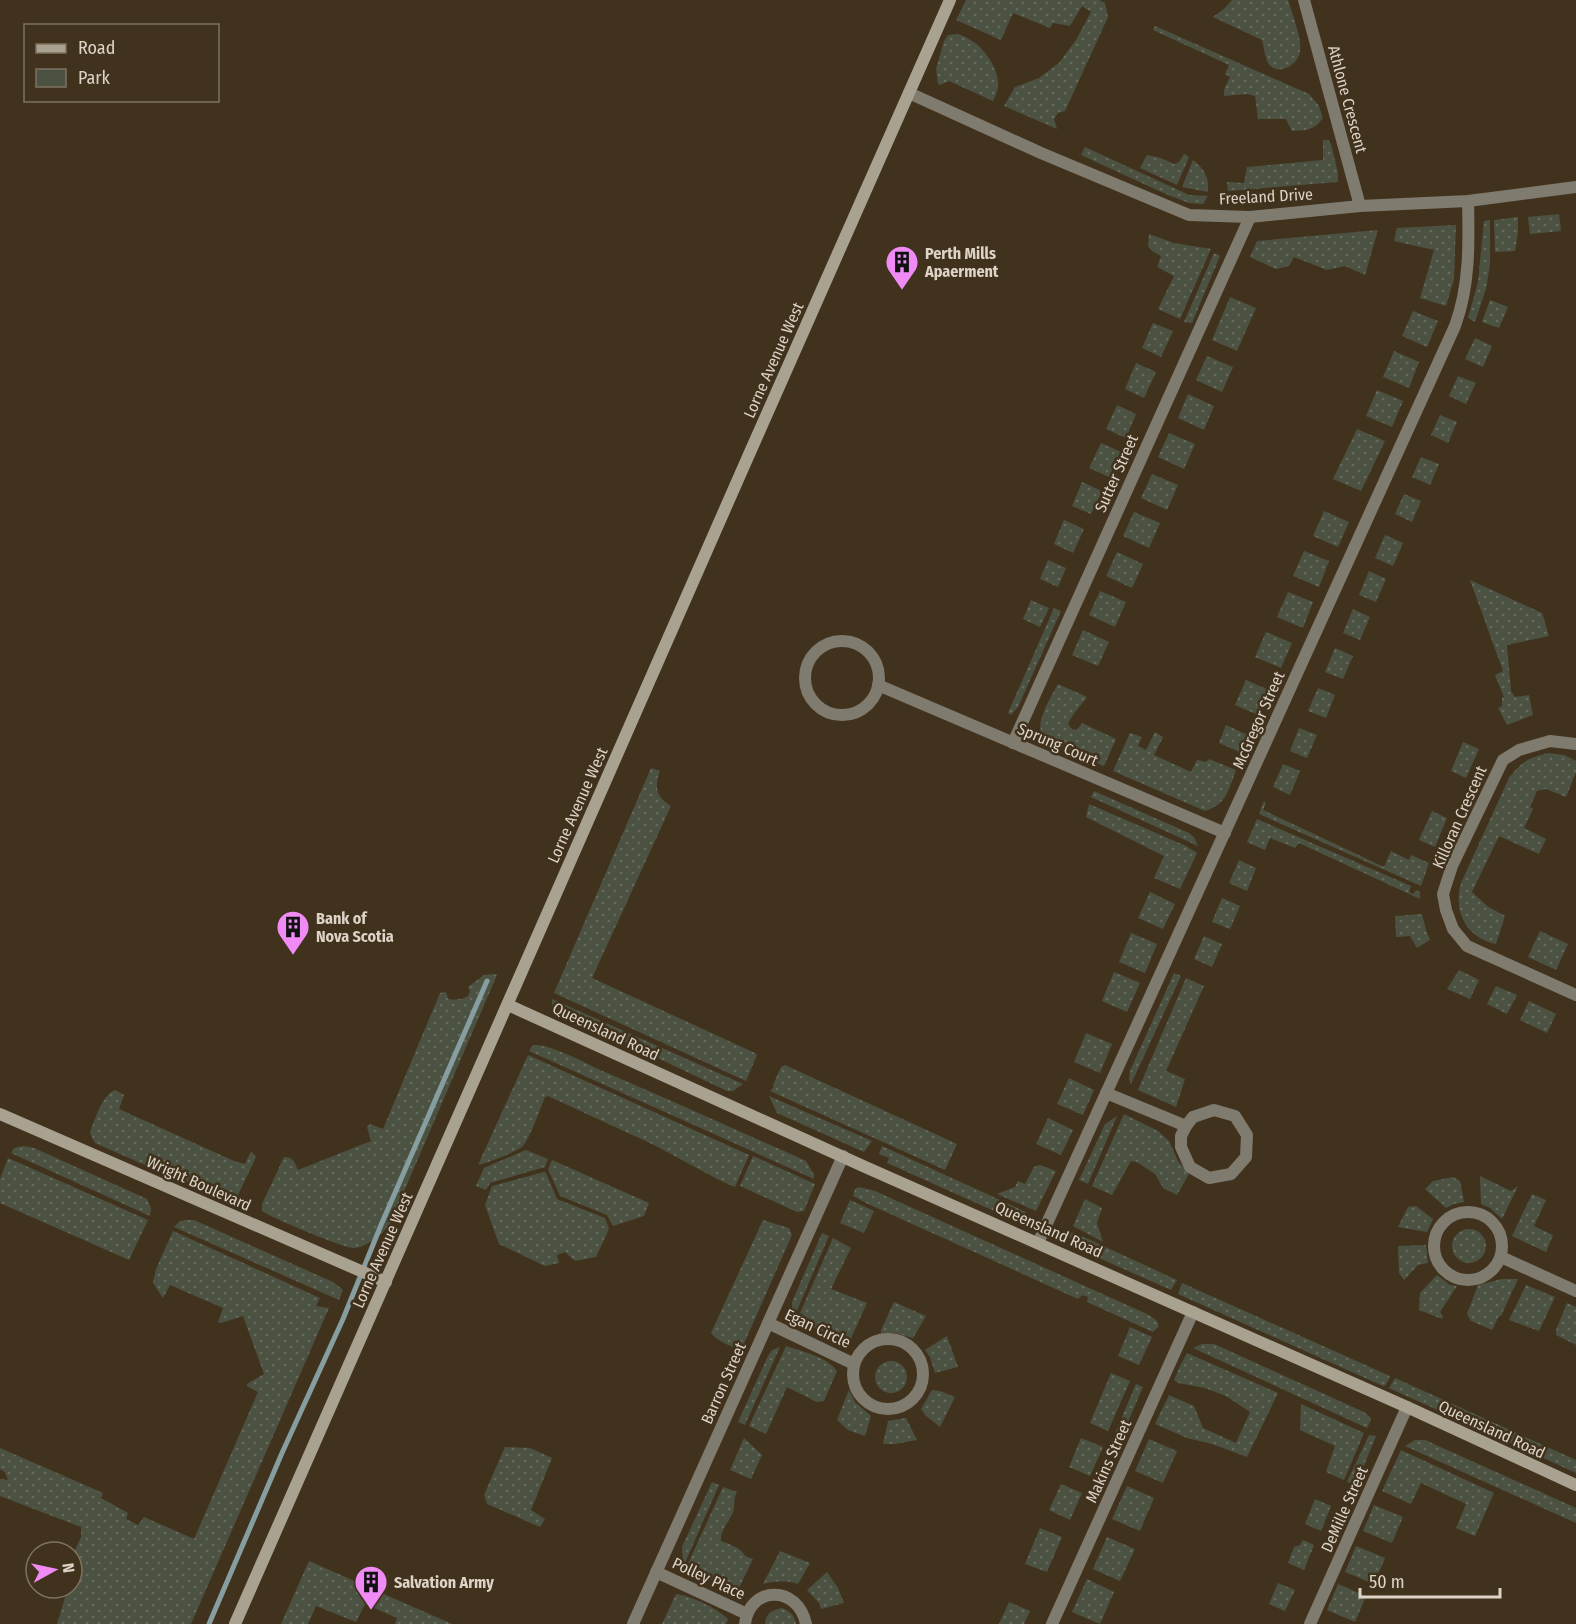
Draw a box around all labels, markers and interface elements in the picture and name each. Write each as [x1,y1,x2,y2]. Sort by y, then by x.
legend [24,24,219,102]
text: Road [78,37,115,59]
street label: Athlone Crescent [1324,43,1371,156]
text: Park [78,67,111,89]
street label: Freeland Drive [1219,185,1314,208]
building icon: Perth Mills Apaerment [884,244,920,291]
place label: Perth Mills Apaerment [924,244,999,281]
street label: Lorne Avenue West [739,299,808,421]
street label: Sutter Street [1091,431,1142,515]
street label: McGregor Street [1228,668,1289,772]
street label: Sprung Court [1015,719,1102,770]
street label: Lorne Avenue West [543,744,612,866]
street label: Killoran Crescent [1428,762,1491,871]
building icon: Bank of Nova Scotia [275,909,311,956]
place label: Bank of Nova Scotia [316,909,394,946]
street label: Queensland Road [549,998,662,1064]
street label: Wright Boulevard [144,1152,254,1215]
street label: Lorne Avenue West [348,1189,417,1311]
street label: Queensland Road [992,1197,1105,1262]
street label: Egan Circle [782,1305,854,1352]
street label: Barron Street [697,1339,750,1427]
street label: Queensland Road [1435,1396,1548,1462]
street label: Makins Street [1082,1416,1136,1506]
street label: DeMille Street [1317,1463,1372,1555]
north arrow [24,1540,84,1600]
street label: Polley Place [669,1553,748,1604]
scale bar [1360,1561,1500,1599]
text: N [58,1562,78,1574]
building icon: Salvation Army [353,1564,389,1611]
text: 50 m [1369,1571,1405,1593]
place label: Salvation Army [394,1573,494,1592]

